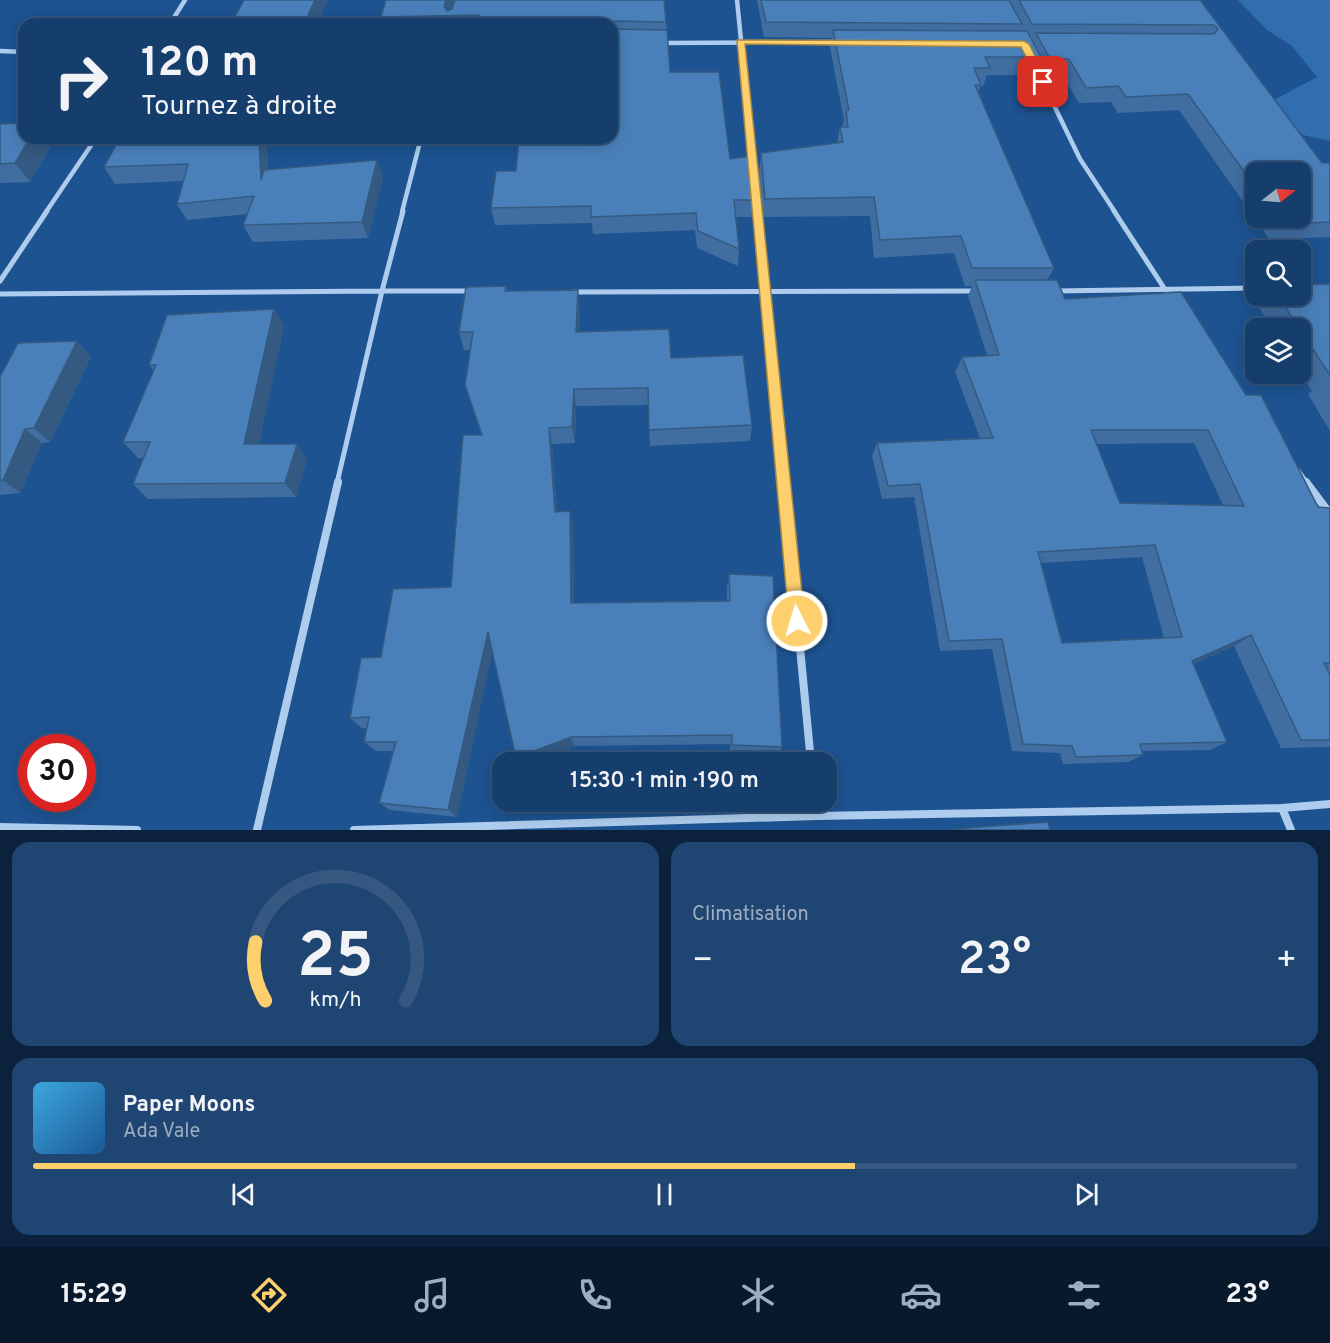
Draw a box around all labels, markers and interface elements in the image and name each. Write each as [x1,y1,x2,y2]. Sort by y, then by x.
text: 120 m [141,38,258,91]
icon: right [42,42,120,120]
pin [1017,56,1068,107]
icon: arrive [1026,65,1059,98]
text: Tournez à droite [141,90,337,124]
north arrow [1245,162,1311,228]
map controls [1245,162,1311,384]
button: search [1245,240,1311,306]
button: layers [1245,318,1311,384]
position arrow [765,589,829,653]
speed limit sign: 30 [18,734,96,812]
text: 15:30 · 1 min · 190 m [570,768,759,795]
text: Climatisation [692,902,809,928]
text: 25 [297,920,374,999]
text: 23° [958,933,1031,990]
text: − [692,941,713,983]
text: + [1276,941,1297,983]
text: km/h [309,987,362,1014]
text: Paper Moons [123,1092,255,1119]
text: Ada Vale [123,1119,200,1145]
icon: previous [227,1178,260,1211]
icon: pause [648,1178,681,1211]
icon: next [1070,1178,1103,1211]
icon: directions [248,1274,290,1316]
icon: music [411,1274,453,1316]
icon: phone [574,1274,616,1316]
icon: climate [737,1274,779,1316]
icon: car [900,1274,942,1316]
icon: filters [1063,1274,1105,1316]
text: 15:29 [60,1278,127,1312]
text: 23° [1226,1278,1269,1312]

